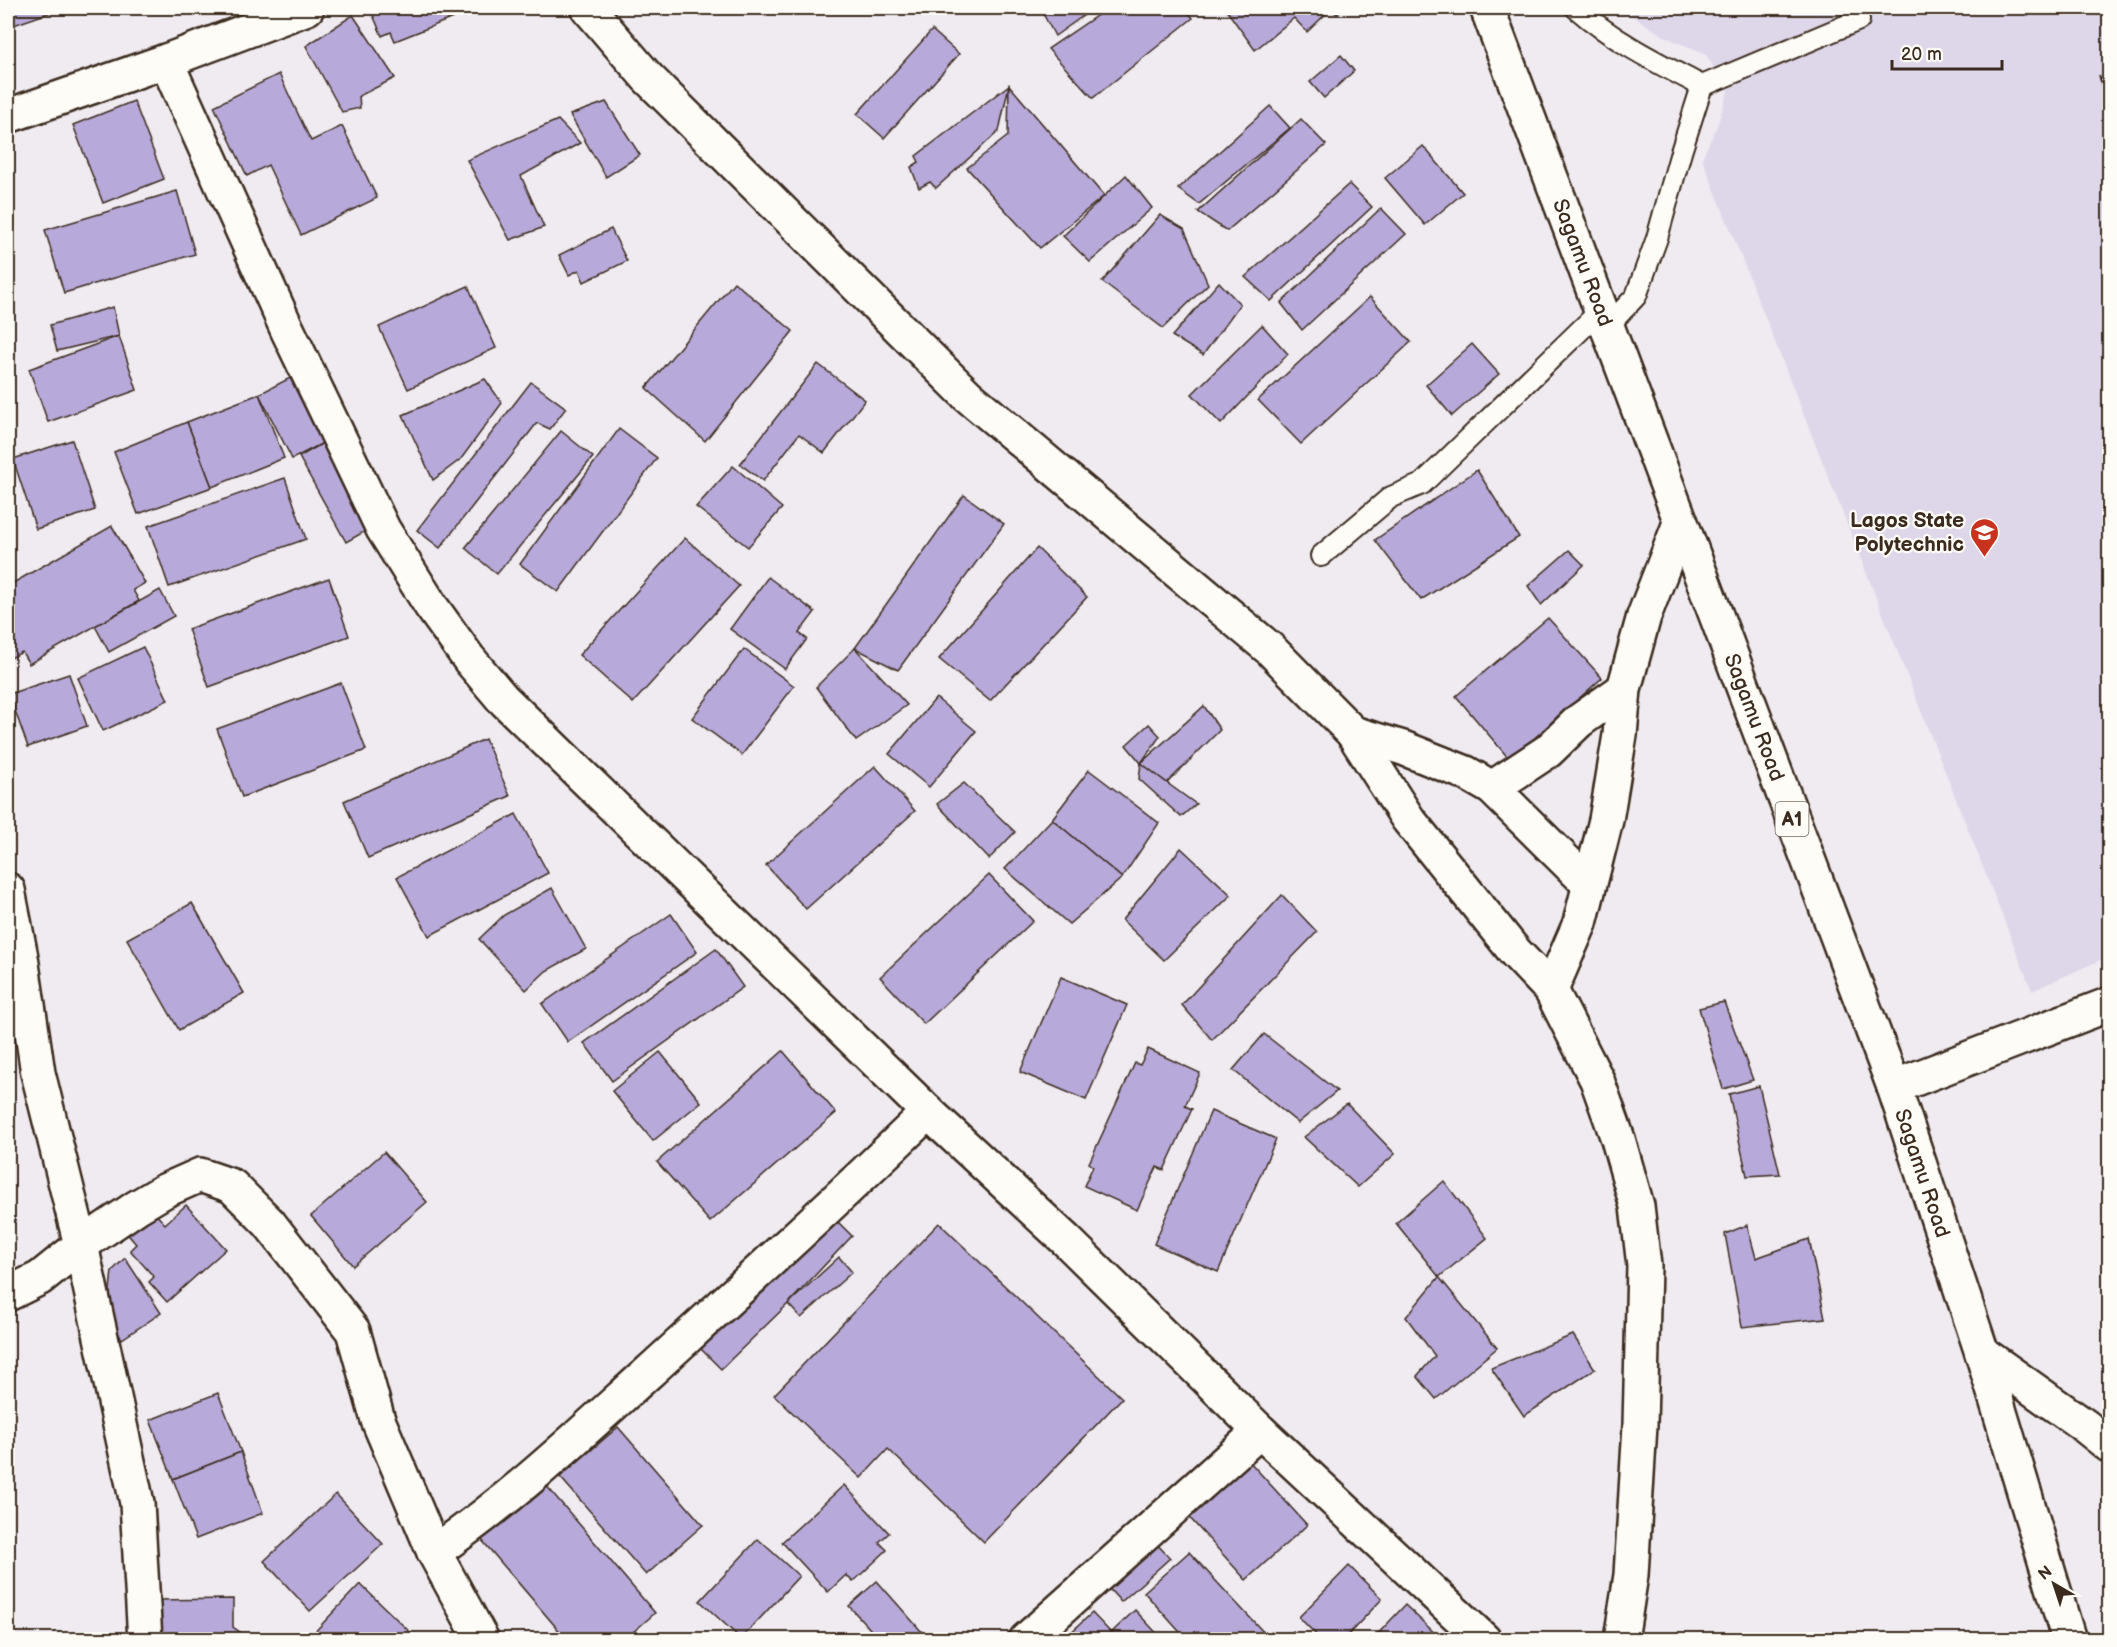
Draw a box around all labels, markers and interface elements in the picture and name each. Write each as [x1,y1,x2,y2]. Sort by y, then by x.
scale bar [1892,33,2002,71]
text: 20 m [1901,44,1942,65]
street label: Sagamu Road [1547,196,1618,330]
place label: Lagos State Polytechnic [1850,508,1964,557]
school or university icon: Lagos State Polytechnic [1969,516,2001,558]
street label: Sagamu Road [1719,650,1789,785]
road number: A1 [1776,802,1808,836]
street label: Sagamu Road [1889,1106,1955,1241]
north arrow [2024,1554,2084,1614]
text: N [2035,1562,2056,1585]

